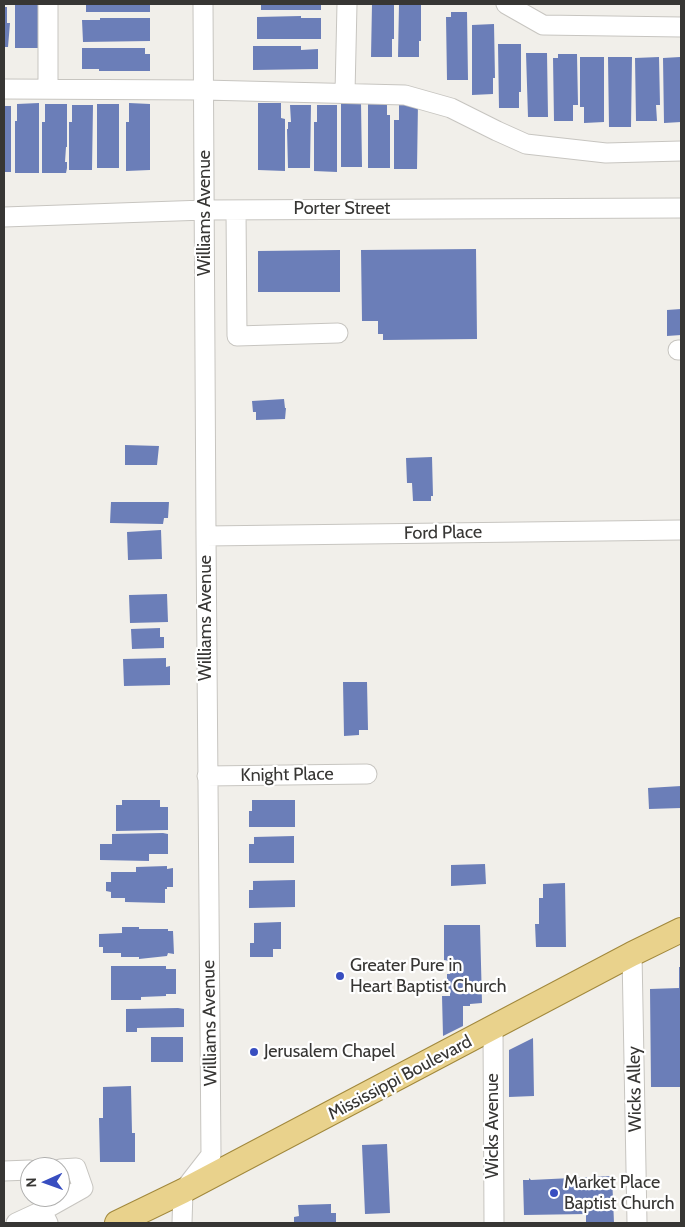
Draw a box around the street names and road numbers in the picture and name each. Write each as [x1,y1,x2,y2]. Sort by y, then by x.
street label: Williams Avenue [194,150,216,276]
street label: Porter Street [294,198,390,220]
street label: Ford Place [404,522,482,544]
street label: Williams Avenue [195,555,217,681]
street label: Knight Place [240,763,334,787]
street label: Williams Avenue [198,960,222,1086]
street label: Mississippi Boulevard [324,1031,476,1125]
street label: Wicks Alley [623,1046,647,1132]
street label: Wicks Avenue [482,1073,504,1179]

